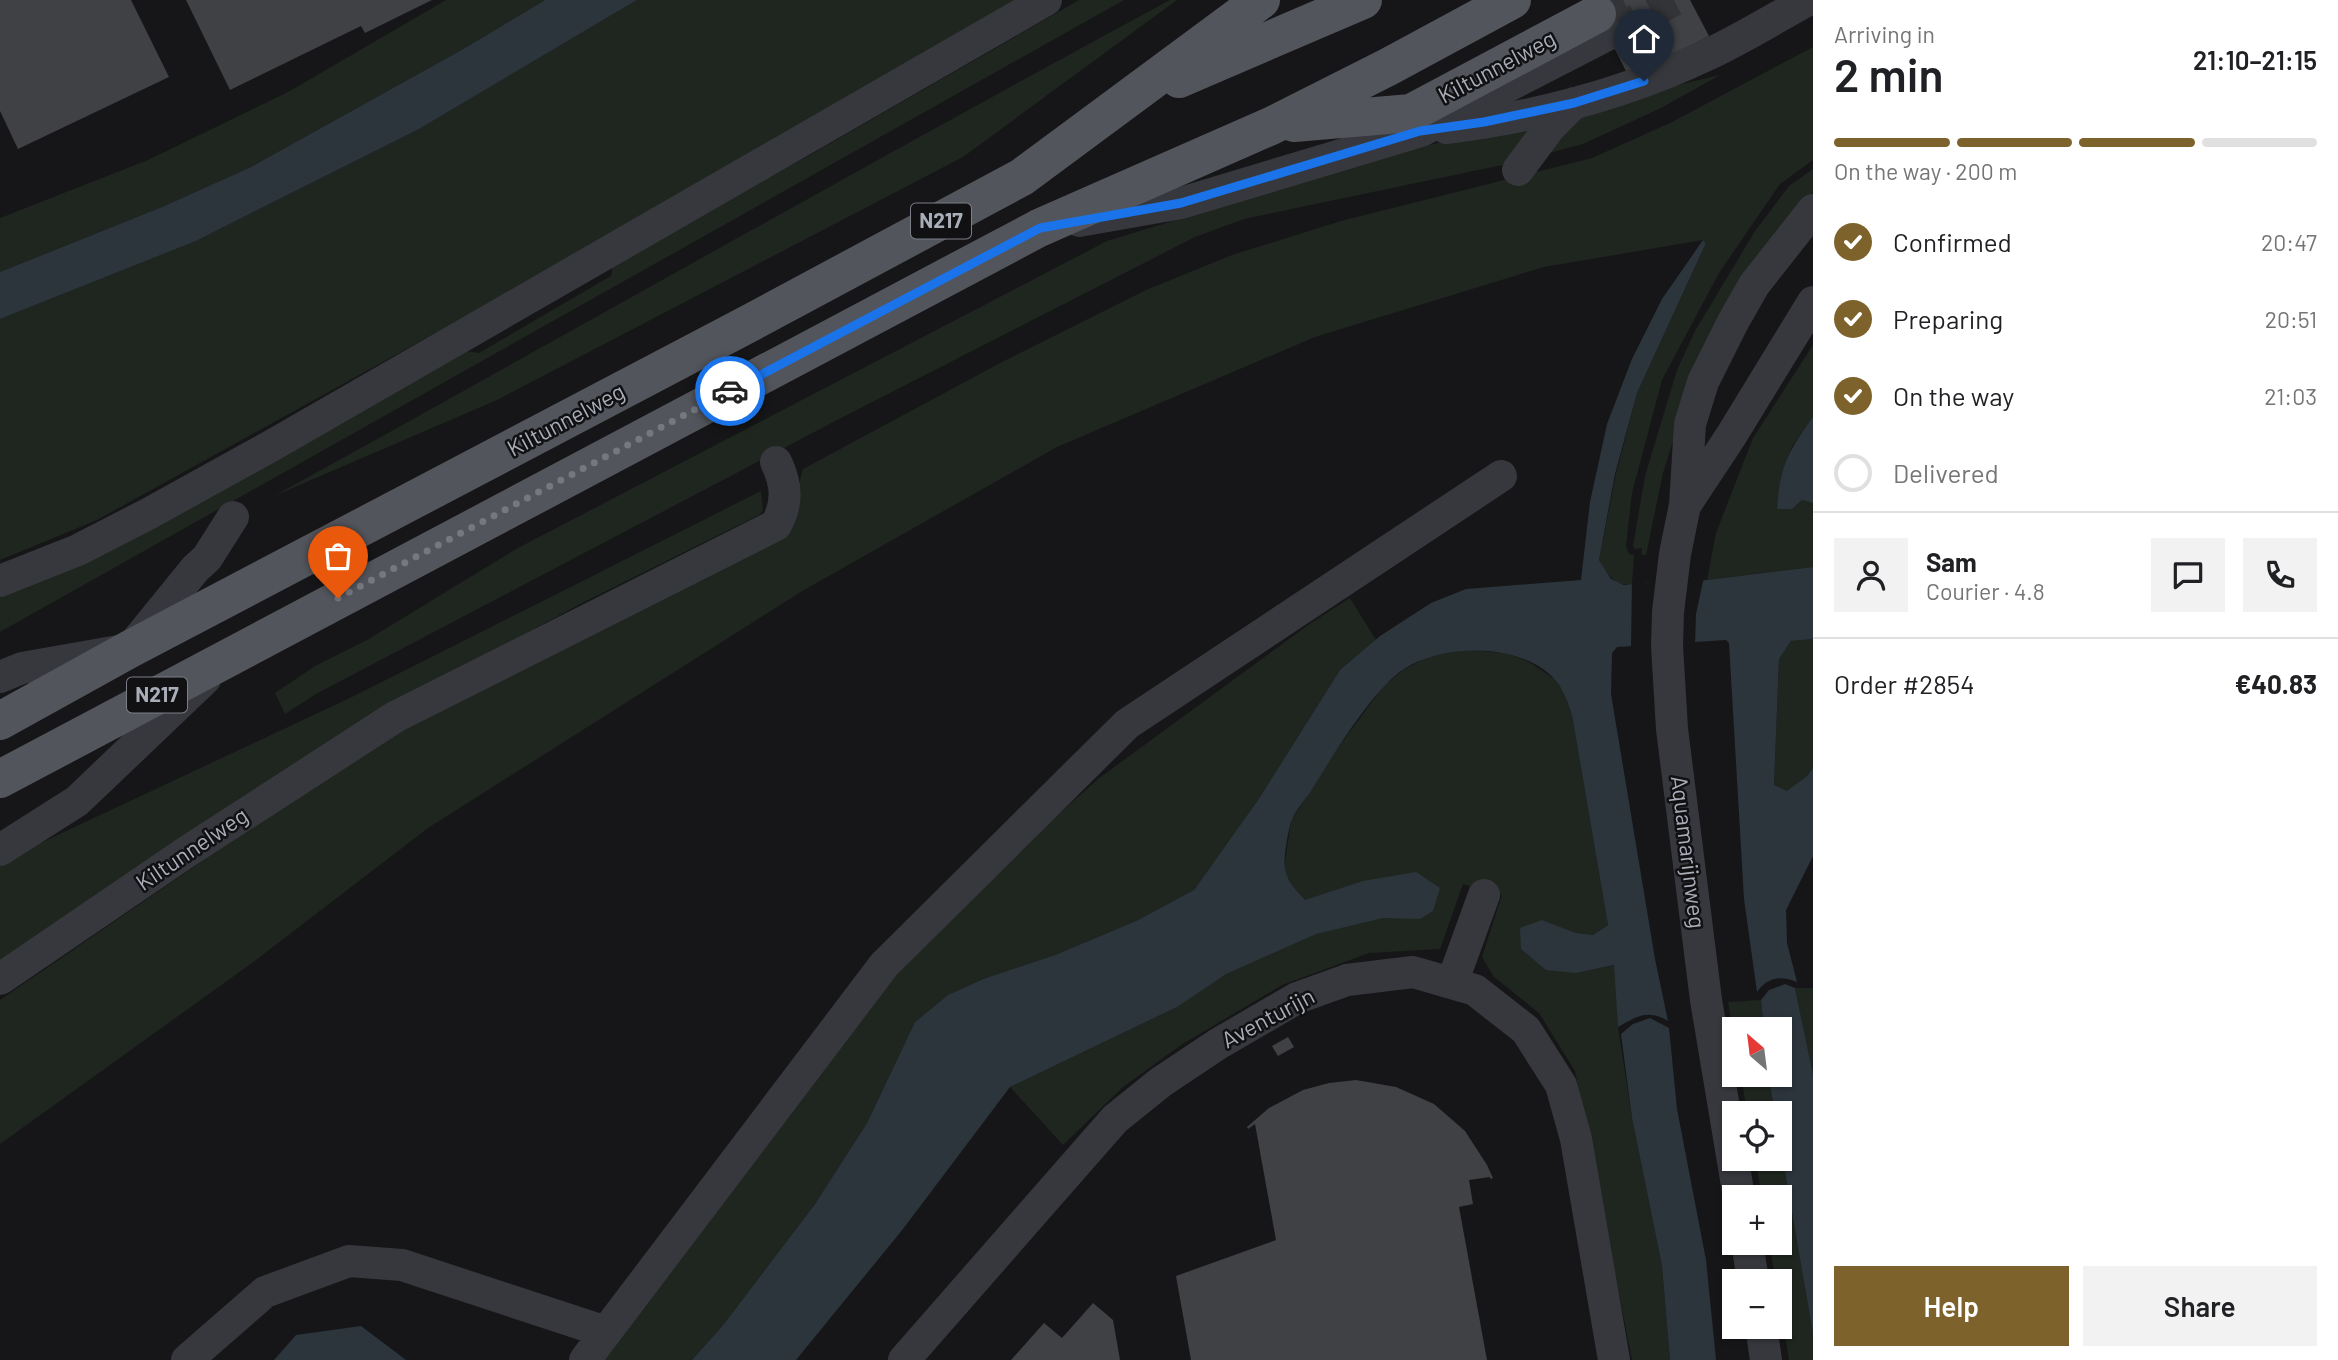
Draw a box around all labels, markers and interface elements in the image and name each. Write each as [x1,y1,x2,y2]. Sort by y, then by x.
pin [1614,9,1674,81]
icon: home [1625,20,1663,58]
text: Arriving in [1834,20,1935,48]
street label: Kiltunnelweg [1433,24,1560,109]
text: 21:10–21:15 [2193,44,2317,75]
text: 2 min [1834,46,1943,101]
text: On the way · 200 m [1834,157,2017,185]
road number: N217 [911,204,971,238]
icon: check [1834,223,1872,261]
text: Confirmed [1893,226,2012,257]
text: 20:47 [2261,228,2317,256]
icon: check [1834,300,1872,338]
text: Preparing [1893,303,2003,334]
text: 20:51 [2265,305,2317,333]
courier [695,356,765,426]
icon: car [711,372,749,410]
street label: Kiltunnelweg [502,377,629,462]
icon: check [1834,377,1872,415]
text: On the way [1893,380,2014,411]
text: 21:03 [2264,382,2317,410]
text: Delivered [1893,457,1999,488]
pin [308,526,368,598]
icon: bag [319,537,357,575]
button: person [1834,538,1908,612]
button: chat [2151,538,2225,612]
button: phone [2243,538,2317,612]
text: Sam [1926,546,1977,577]
text: Courier · 4.8 [1926,577,2045,605]
text: Order #2854 [1834,668,1975,699]
text: €40.83 [2235,668,2317,699]
road number: N217 [127,678,187,712]
street label: Aquamarijnweg [1666,774,1712,930]
street label: Kiltunnelweg [130,801,253,896]
street label: Aventurijn [1216,981,1319,1053]
north arrow [1722,1017,1792,1087]
map controls [1722,1017,1792,1339]
button: locate [1722,1101,1792,1171]
button: + [1722,1185,1792,1255]
button: Help [1834,1266,2069,1346]
button: Share [2083,1266,2317,1346]
button: − [1722,1269,1792,1339]

